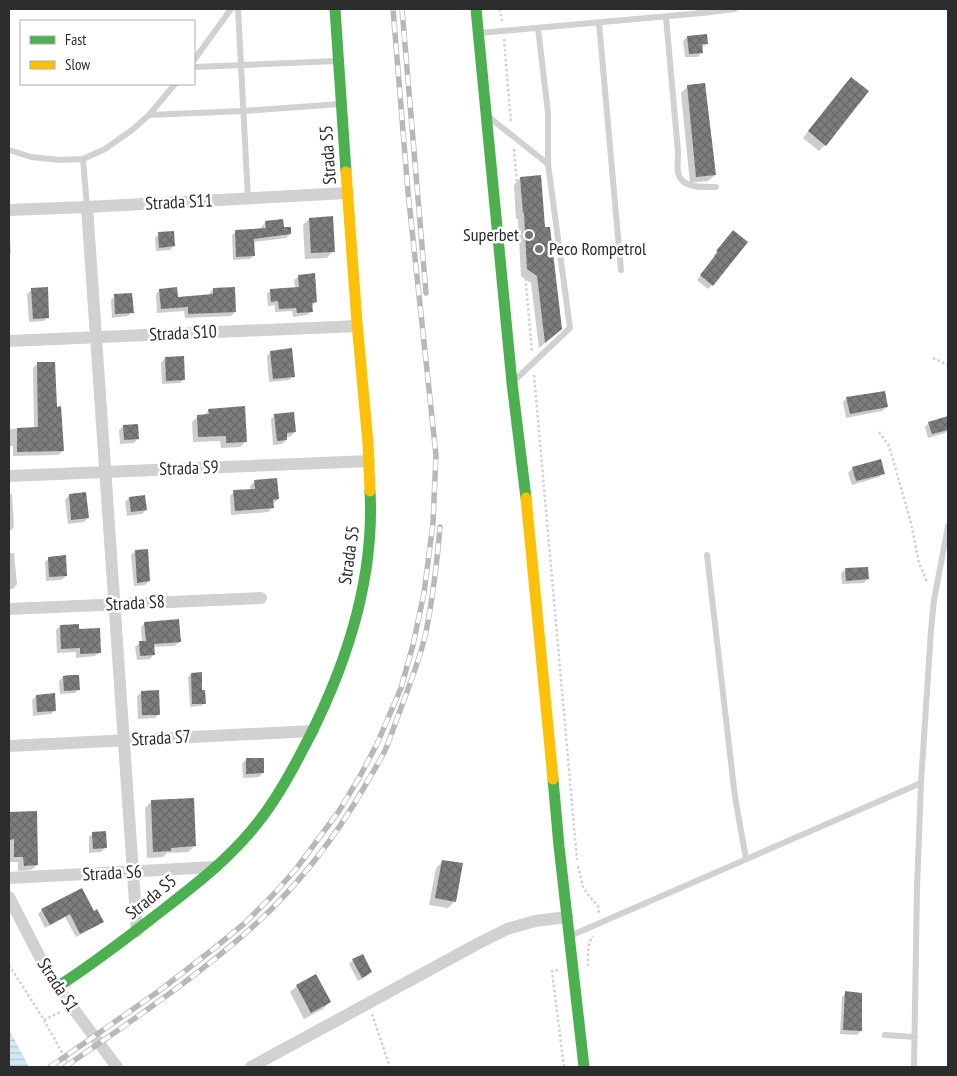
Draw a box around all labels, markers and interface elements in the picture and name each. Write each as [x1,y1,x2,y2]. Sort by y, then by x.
legend [20,20,195,85]
text: Fast [65,30,86,49]
text: Slow [65,55,90,74]
street label: Strada S5 [314,125,341,185]
street label: Strada S11 [145,188,213,215]
place label: Superbet [463,223,519,246]
marker: Superbet [523,229,535,241]
place label: Peco Rompetrol [549,237,647,260]
marker: Peco Rompetrol [533,243,545,255]
street label: Strada S10 [149,319,217,346]
street label: Strada S9 [159,455,219,480]
street label: Strada S5 [333,524,364,586]
street label: Strada S8 [105,589,165,616]
street label: Strada S7 [131,724,191,751]
street label: Strada S6 [82,859,142,886]
street label: Strada S5 [120,869,181,924]
street label: Strada S1 [33,954,84,1016]

